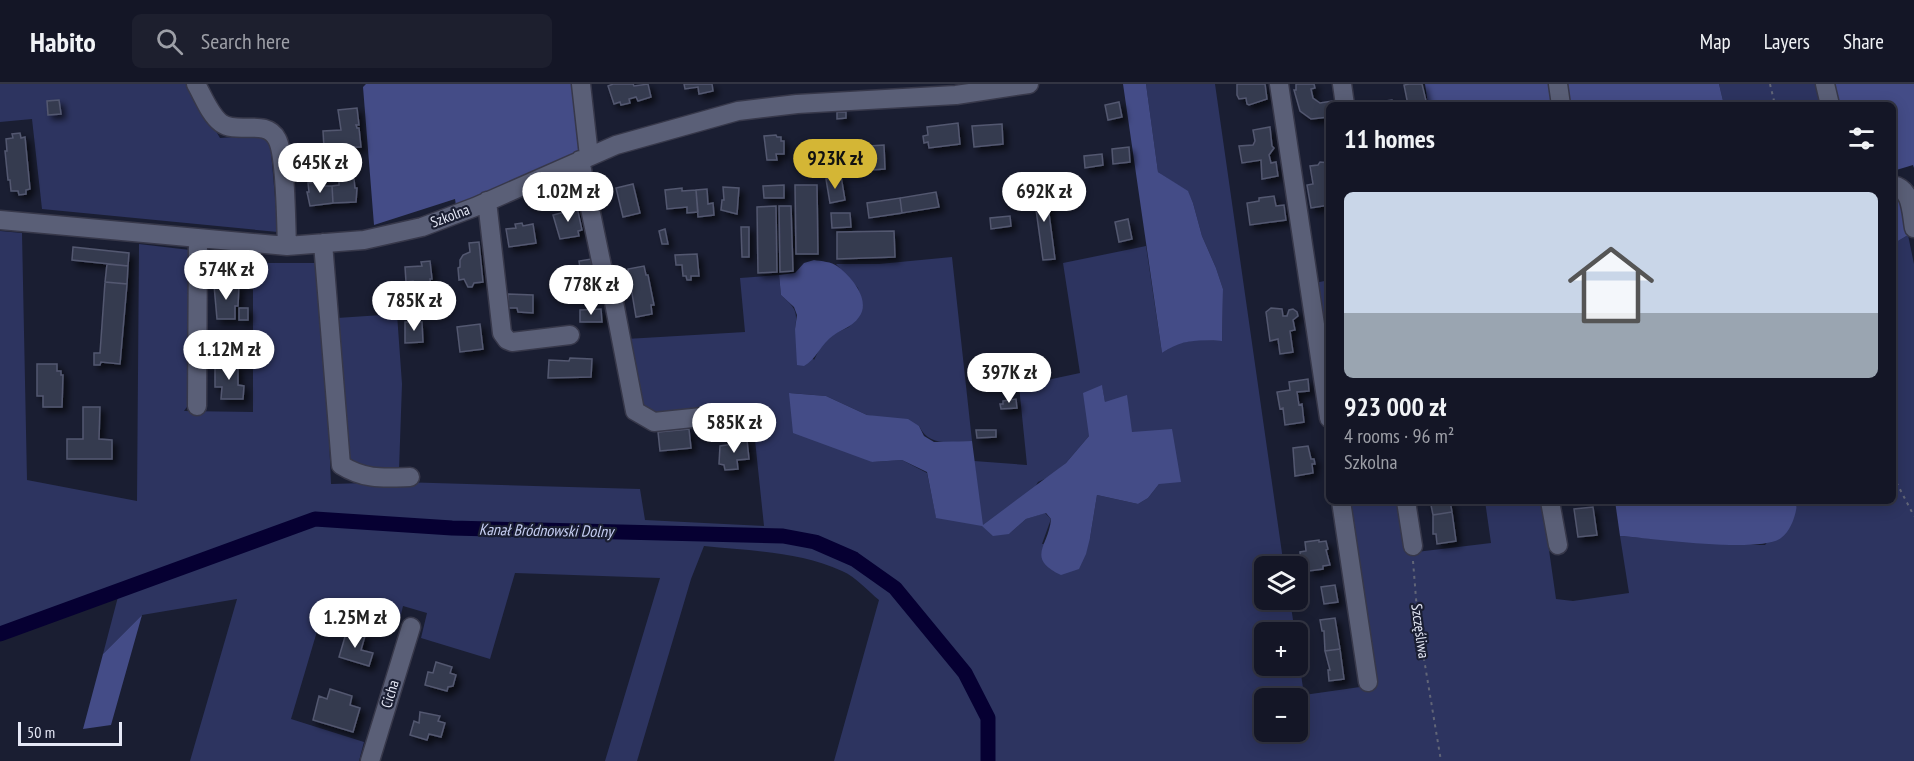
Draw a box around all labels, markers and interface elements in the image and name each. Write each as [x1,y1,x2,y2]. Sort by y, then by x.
search box [132,14,552,68]
text: Habito [30,23,96,60]
icon: search [153,25,186,58]
text: Search here [201,27,290,55]
text: Map [1700,28,1731,55]
text: Layers [1764,28,1810,55]
text: Share [1843,28,1884,55]
text: 11 homes [1344,122,1435,155]
icon: filters [1845,122,1878,155]
pin: 923K zł [780,139,890,190]
pin: 645K zł [265,143,375,194]
text: 923K zł [807,145,863,171]
text: 645K zł [292,149,348,175]
pin: 1.02M zł [506,172,630,223]
pin: 692K zł [989,172,1099,223]
text: 1.02M zł [536,178,600,204]
text: 692K zł [1016,178,1072,204]
street label: Szkolna [428,199,472,232]
icon: home [1557,231,1665,339]
pin: 574K zł [171,250,281,301]
text: 574K zł [198,256,254,282]
pin: 778K zł [536,265,646,316]
text: 778K zł [563,271,619,297]
pin: 785K zł [359,281,469,332]
text: 785K zł [386,287,442,313]
pin: 1.12M zł [167,330,291,381]
text: 1.12M zł [197,336,261,362]
pin: 397K zł [954,353,1064,404]
text: 397K zł [981,359,1037,385]
text: 923 000 zł [1344,390,1446,423]
pin: 585K zł [679,403,789,454]
text: 585K zł [706,409,762,435]
text: 4 rooms · 96 m² [1344,423,1454,449]
text: Szkolna [1344,449,1397,475]
water label: Kanał Bródnowski Dolny [479,519,615,541]
map controls [1254,556,1308,742]
button: layers [1254,556,1308,610]
pin: 1.25M zł [293,598,417,649]
street label: Szczęśliwa [1407,602,1434,659]
text: 1.25M zł [323,604,387,630]
button: + [1254,622,1308,676]
street label: Cicha [376,678,403,710]
button: − [1254,688,1308,742]
scale bar [18,719,122,746]
text: 50 m [27,722,55,742]

